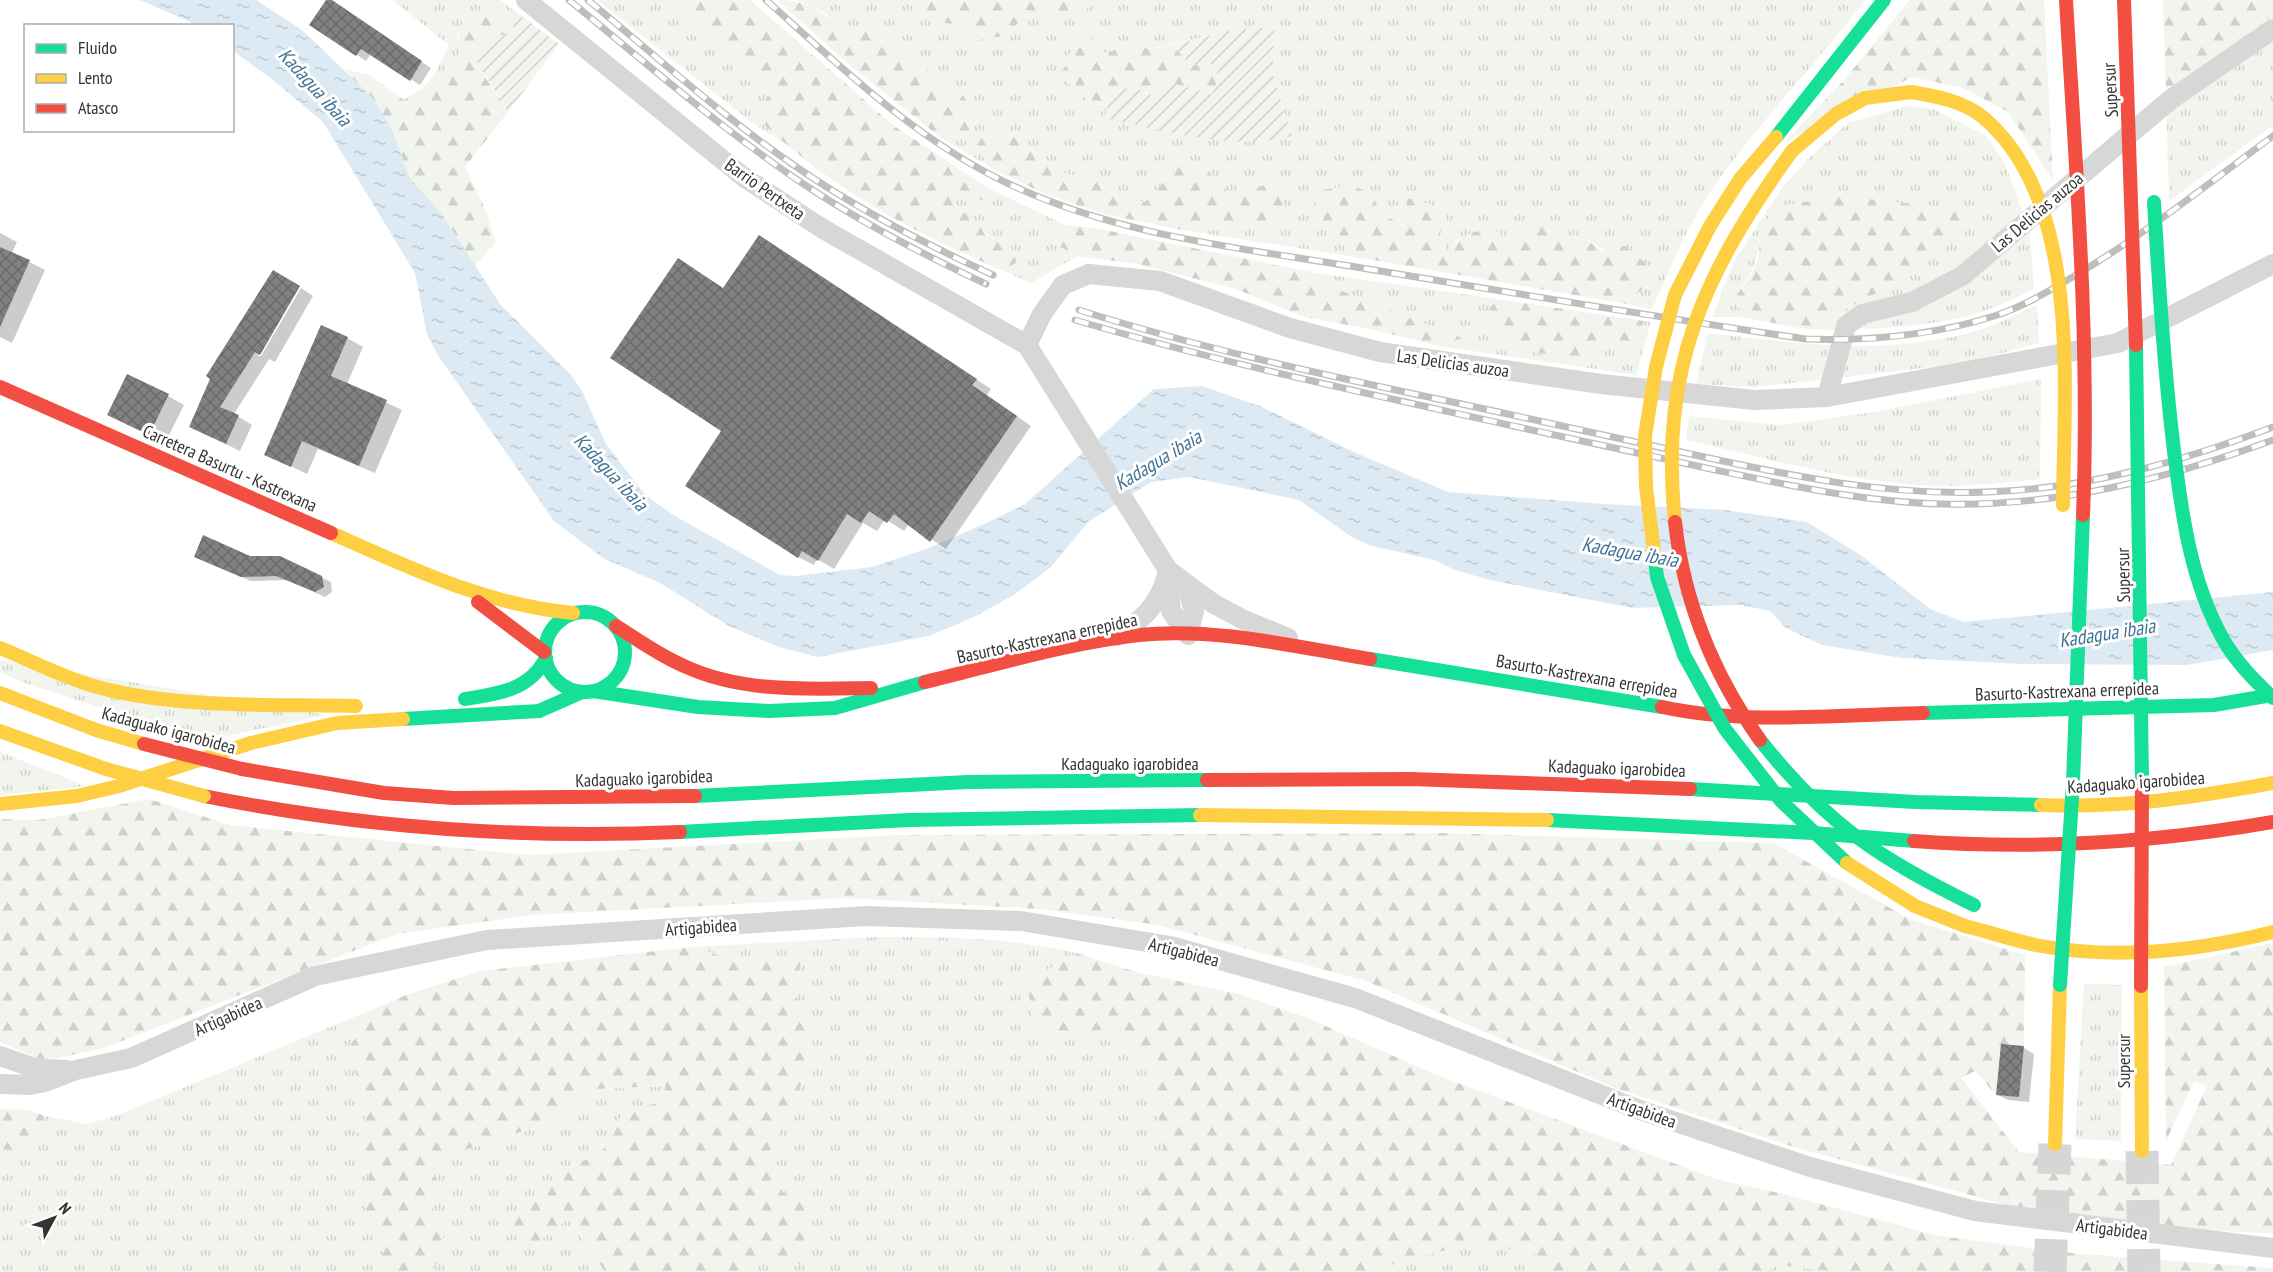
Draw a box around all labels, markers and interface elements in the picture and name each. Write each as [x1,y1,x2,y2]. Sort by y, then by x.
legend [24,24,234,132]
text: Fluido [78,36,117,59]
water label: Kadagua ibaia [273,42,358,132]
street label: Supersur [2097,62,2123,118]
text: Lento [78,66,113,89]
text: Atasco [78,96,119,119]
street label: Barrio Pertxeta [720,153,810,225]
street label: Las Delicias auzoa [1986,167,2088,257]
street label: Las Delicias auzoa [1395,344,1511,382]
street label: Carretera Basurtu - Kastrexana [139,419,321,517]
water label: Kadagua ibaia [1110,423,1207,496]
water label: Kadagua ibaia [568,428,654,517]
water label: Kadagua ibaia [1580,531,1681,573]
street label: Supersur [2111,547,2135,602]
street label: Basurto-Kastrexana errepidea [955,608,1139,668]
water label: Kadagua ibaia [2057,612,2158,653]
street label: Basurto-Kastrexana errepidea [1494,649,1680,703]
street label: Basurto-Kastrexana errepidea [1975,676,2159,706]
street label: Kadaguako igarobidea [100,701,238,759]
street label: Kadaguako igarobidea [1061,752,1199,775]
street label: Kadaguako igarobidea [1548,754,1686,782]
street label: Kadaguako igarobidea [575,764,713,792]
street label: Kadaguako igarobidea [2067,766,2205,798]
street label: Artigabidea [664,913,738,941]
street label: Artigabidea [1146,932,1222,972]
street label: Artigabidea [190,991,266,1041]
street label: Supersur [2112,1034,2135,1088]
street label: Artigabidea [1604,1087,1680,1133]
north arrow [24,1188,84,1248]
text: N [55,1198,76,1218]
street label: Artigabidea [2075,1213,2149,1245]

